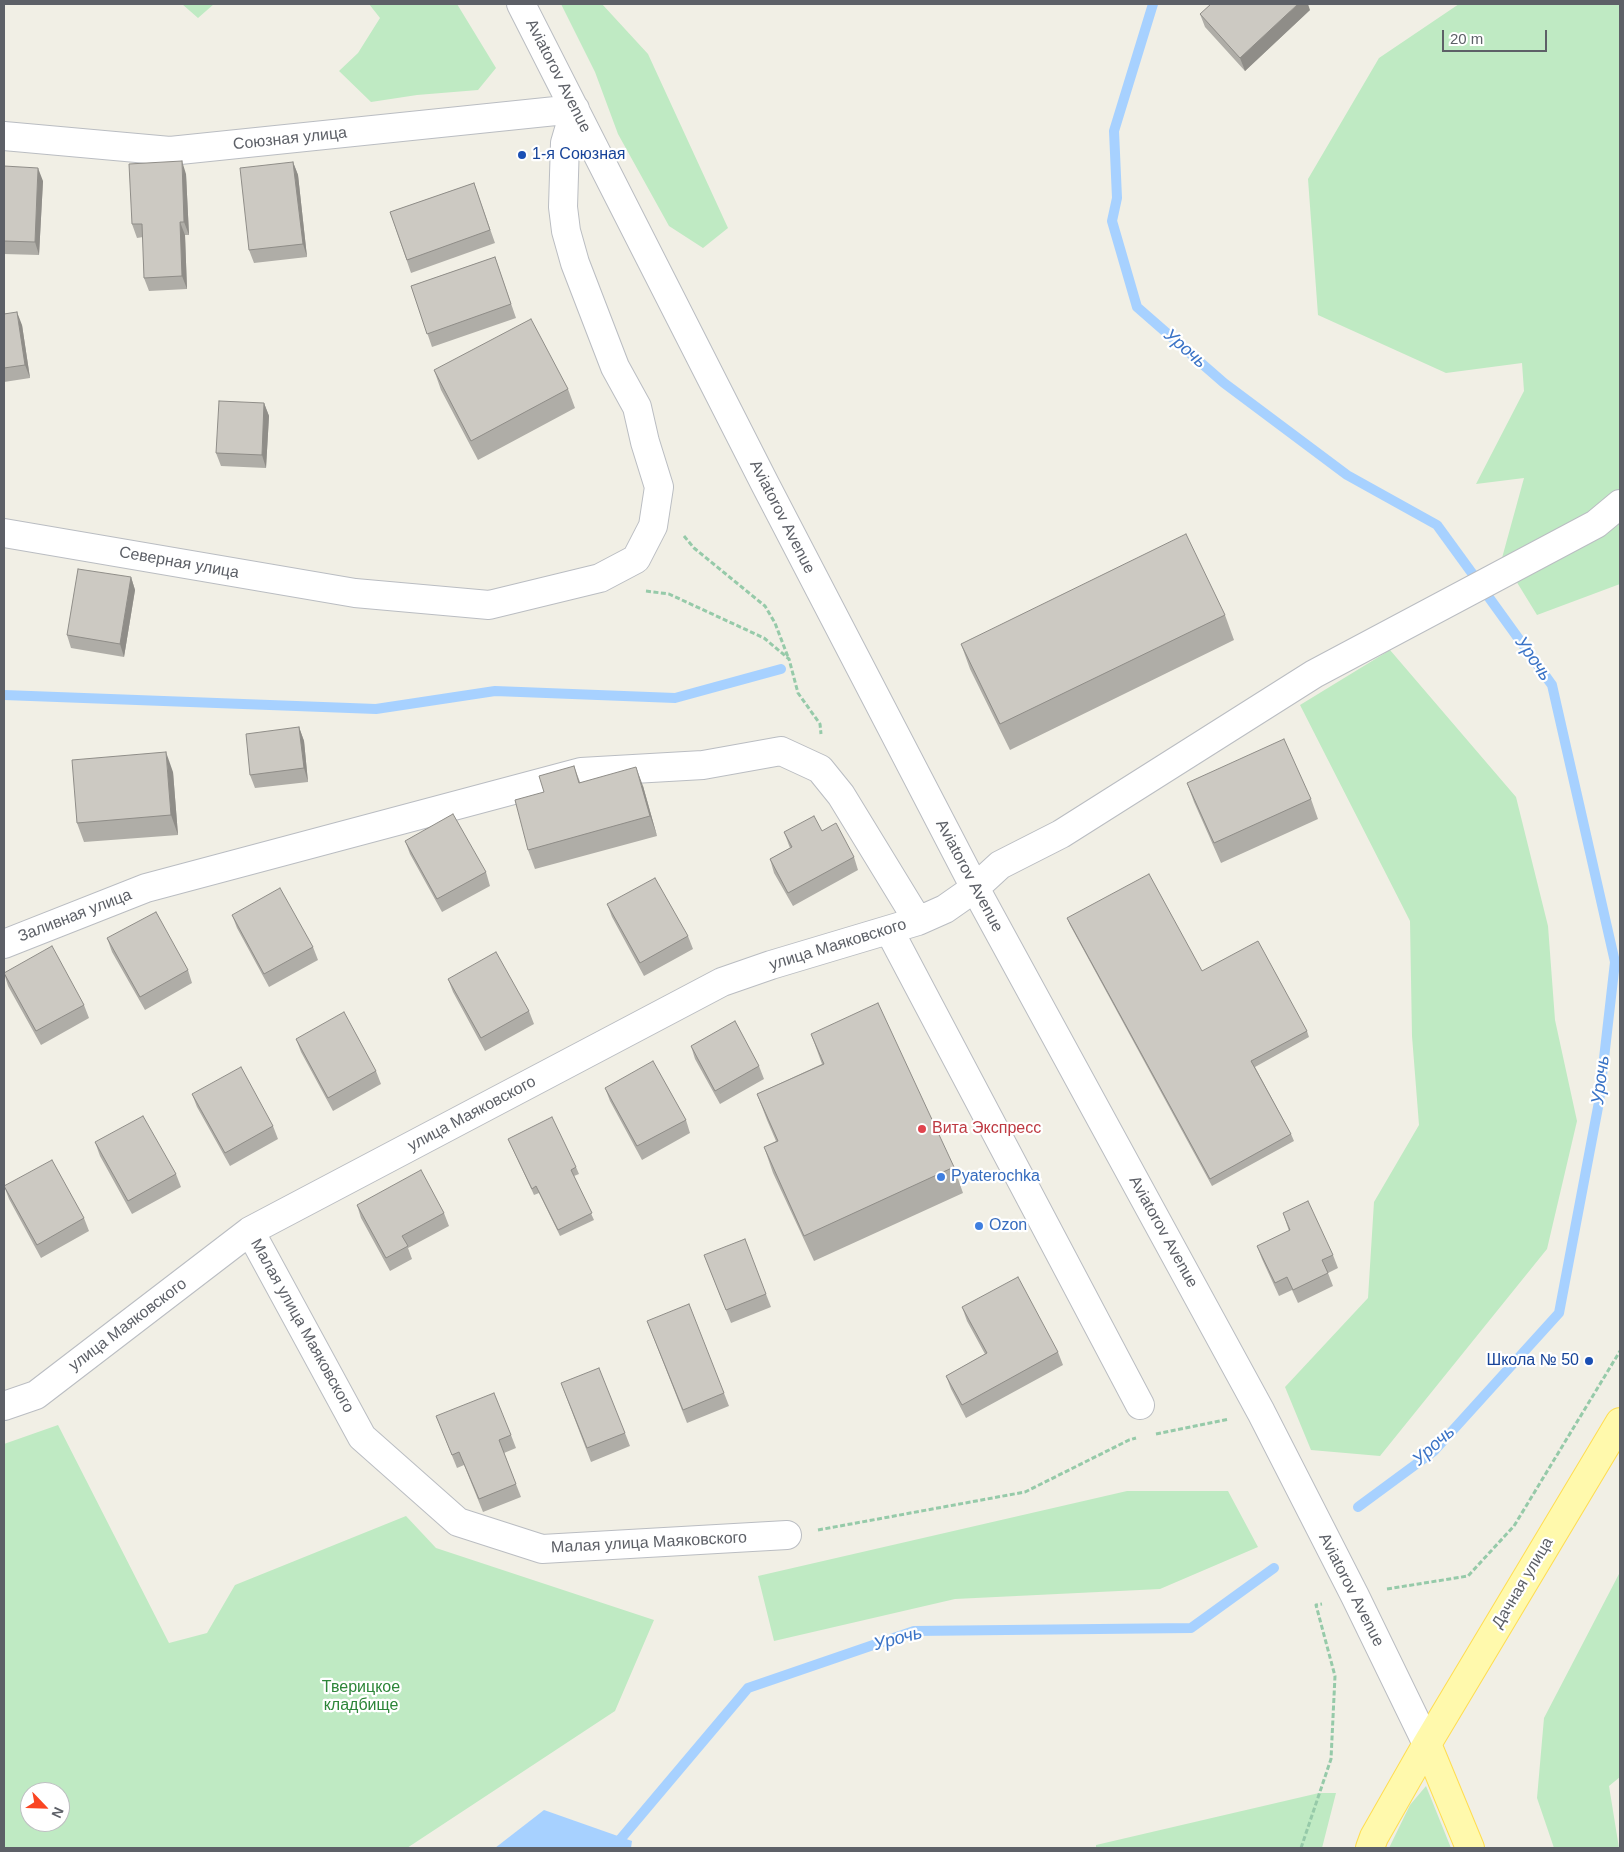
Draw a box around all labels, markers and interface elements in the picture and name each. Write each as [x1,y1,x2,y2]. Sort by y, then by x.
street label: Aviatorov Avenue [521,16,595,136]
scale bar [1444,20,1549,52]
text: 20 m [1450,30,1483,47]
street label: Союзная улица [232,123,348,155]
place label: 1-я Союзная [532,145,626,165]
marker: 1-я Союзная [516,149,528,161]
water label: Урочь [1159,325,1211,373]
street label: Aviatorov Avenue [745,457,819,577]
street label: Северная улица [118,543,240,583]
water label: Урочь [1510,633,1556,685]
street label: Aviatorov Avenue [931,816,1007,936]
street label: Заливная улица [15,886,135,946]
street label: улица Маяковского [767,915,909,975]
water label: Урочь [1587,1054,1615,1106]
street label: улица Маяковского [405,1072,539,1156]
place label: Вита Экспресс [932,1119,1041,1139]
marker: Вита Экспресс [916,1123,928,1135]
place label: Pyaterochka [951,1167,1040,1187]
marker: Pyaterochka [935,1171,947,1183]
street label: Aviatorov Avenue [1124,1173,1202,1291]
place label: Ozon [989,1216,1027,1236]
marker: Ozon [973,1220,985,1232]
street label: Малая улица Маяковского [246,1236,358,1416]
street label: улица Маяковского [65,1274,191,1376]
place label: Школа № 50 [1487,1351,1579,1371]
marker: Школа № 50 [1583,1355,1595,1367]
water label: Урочь [1408,1421,1460,1471]
street label: Малая улица Маяковского [551,1528,747,1558]
street label: Aviatorov Avenue [1314,1530,1388,1650]
street label: Дачная улица [1488,1534,1558,1632]
water label: Урочь [871,1622,925,1656]
park label: Тверицкое кладбище [322,1678,400,1716]
north arrow [20,1782,70,1832]
text: N [48,1805,67,1821]

